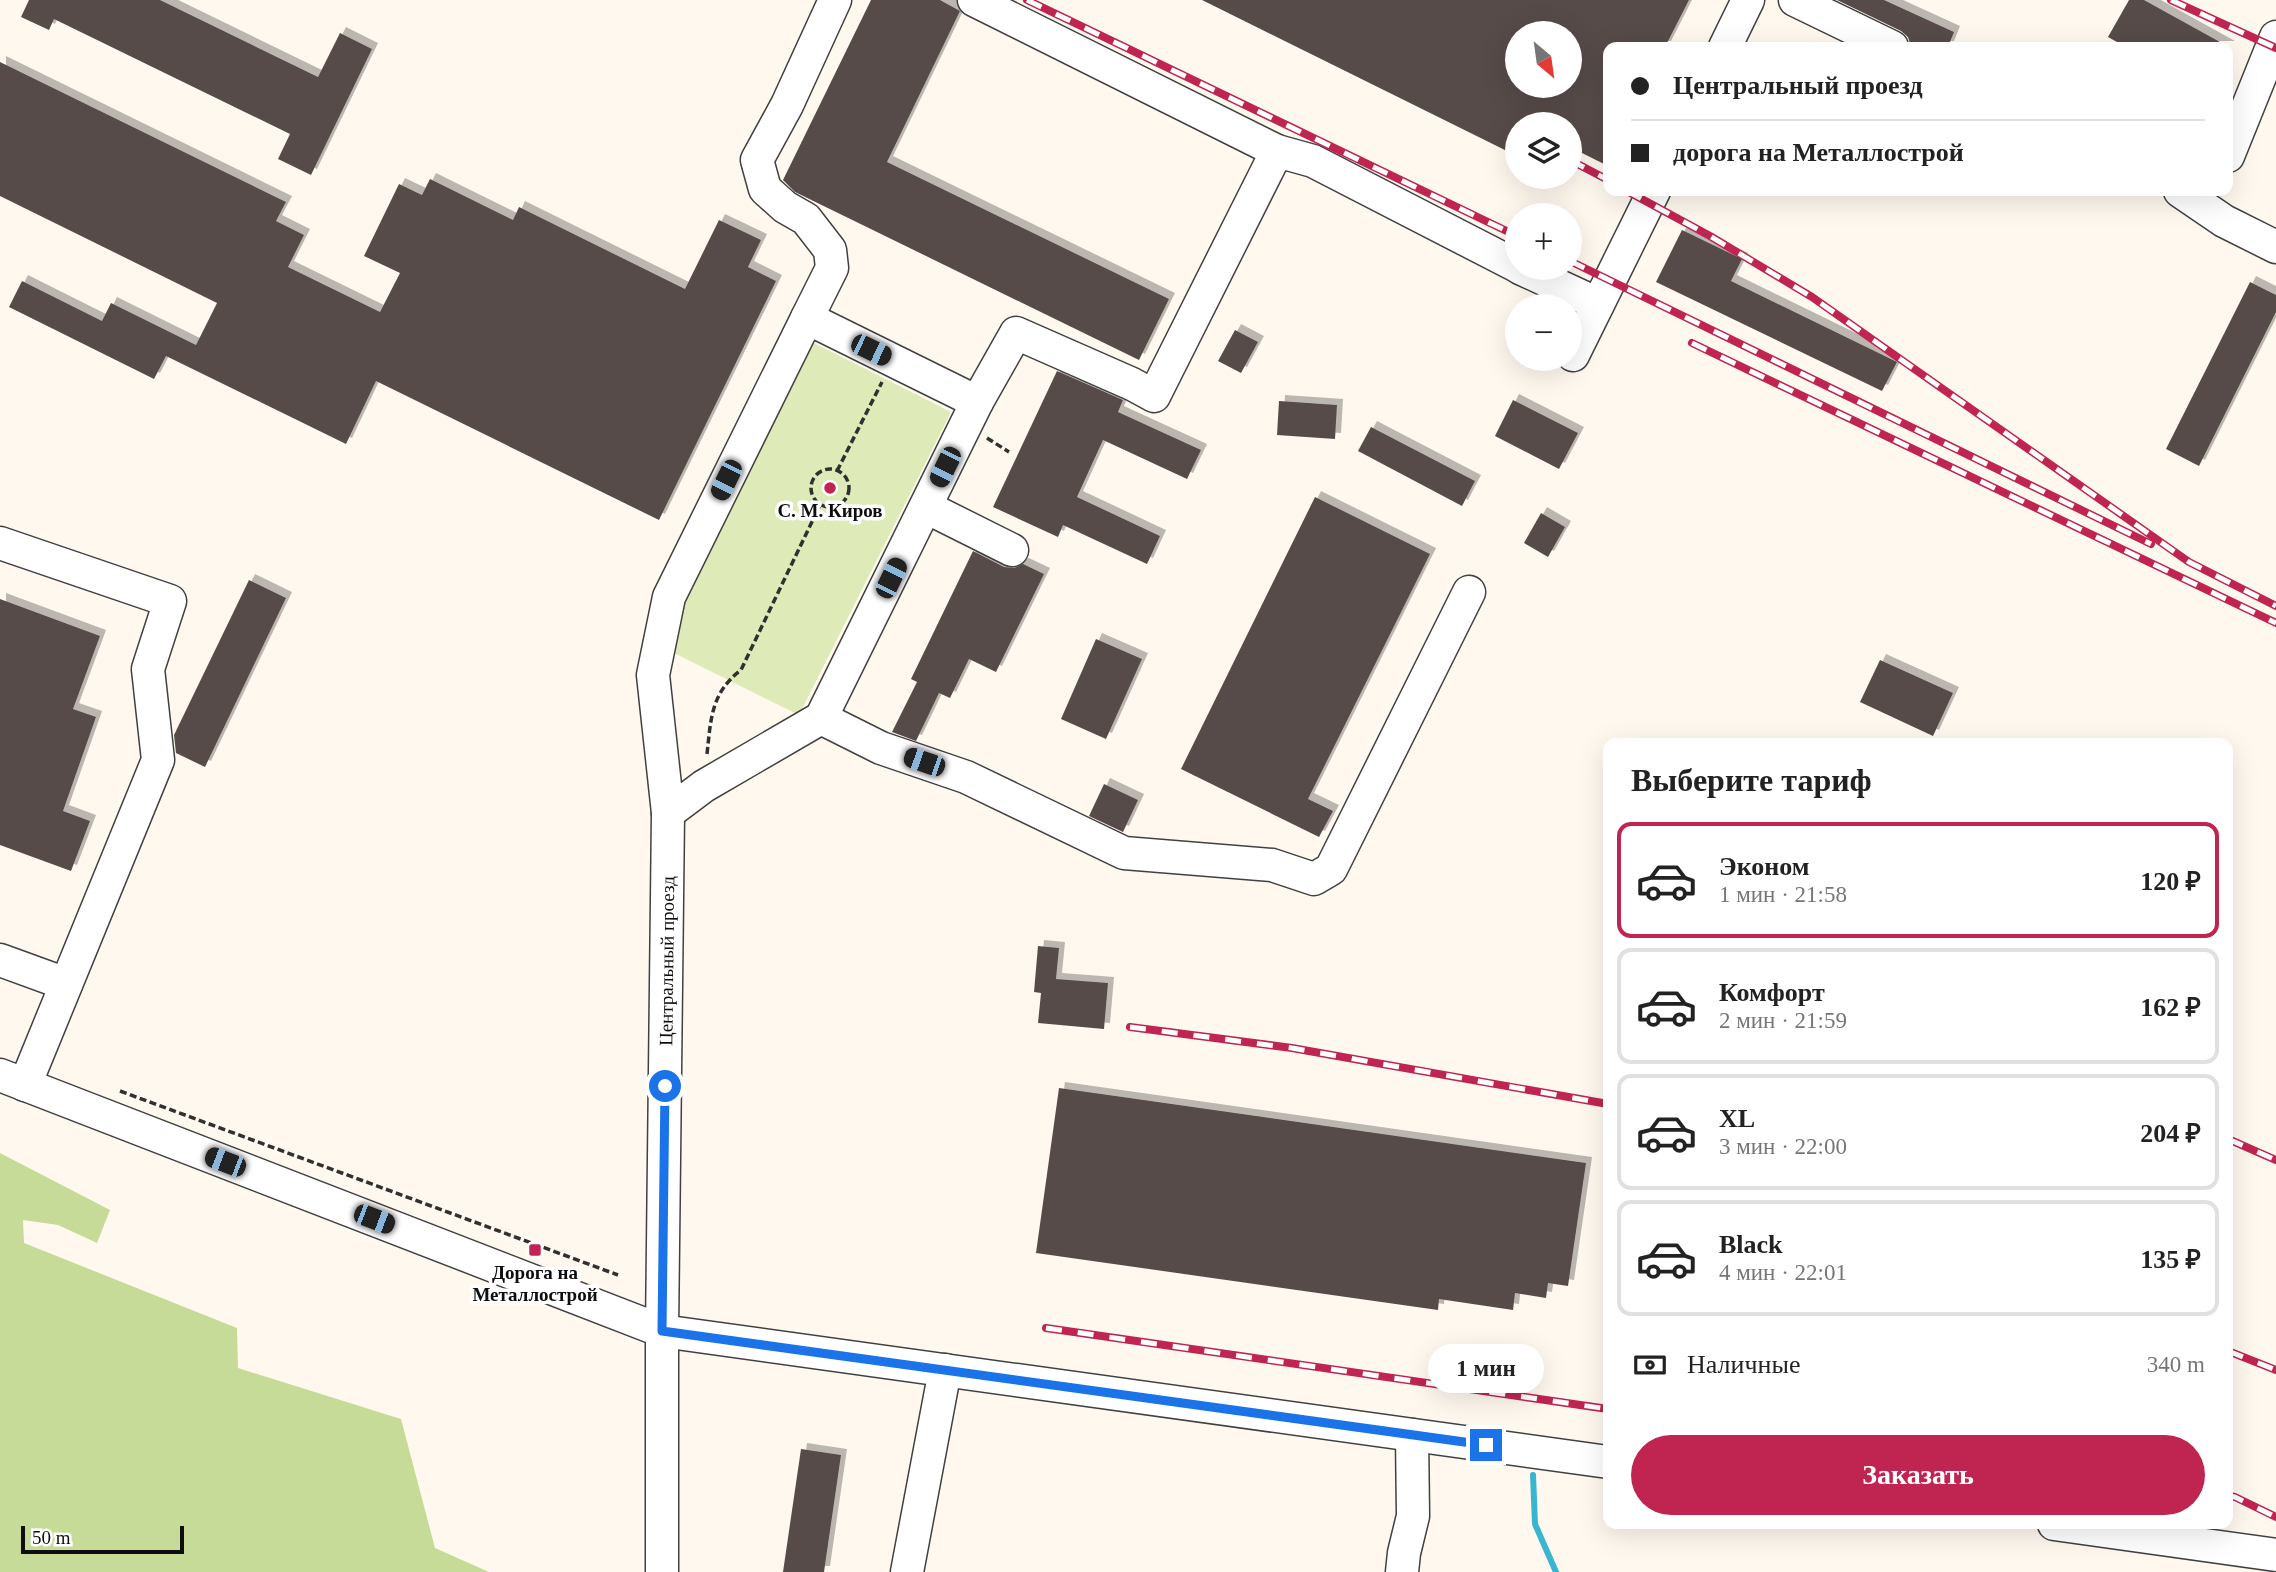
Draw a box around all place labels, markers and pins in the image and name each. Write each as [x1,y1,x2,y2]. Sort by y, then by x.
marker: С. М. Киров [822,480,838,496]
place label: С. М. Киров [777,500,883,521]
marker: Дорога на Металлострой [527,1242,543,1258]
place label: Дорога на Металлострой [472,1262,598,1305]

